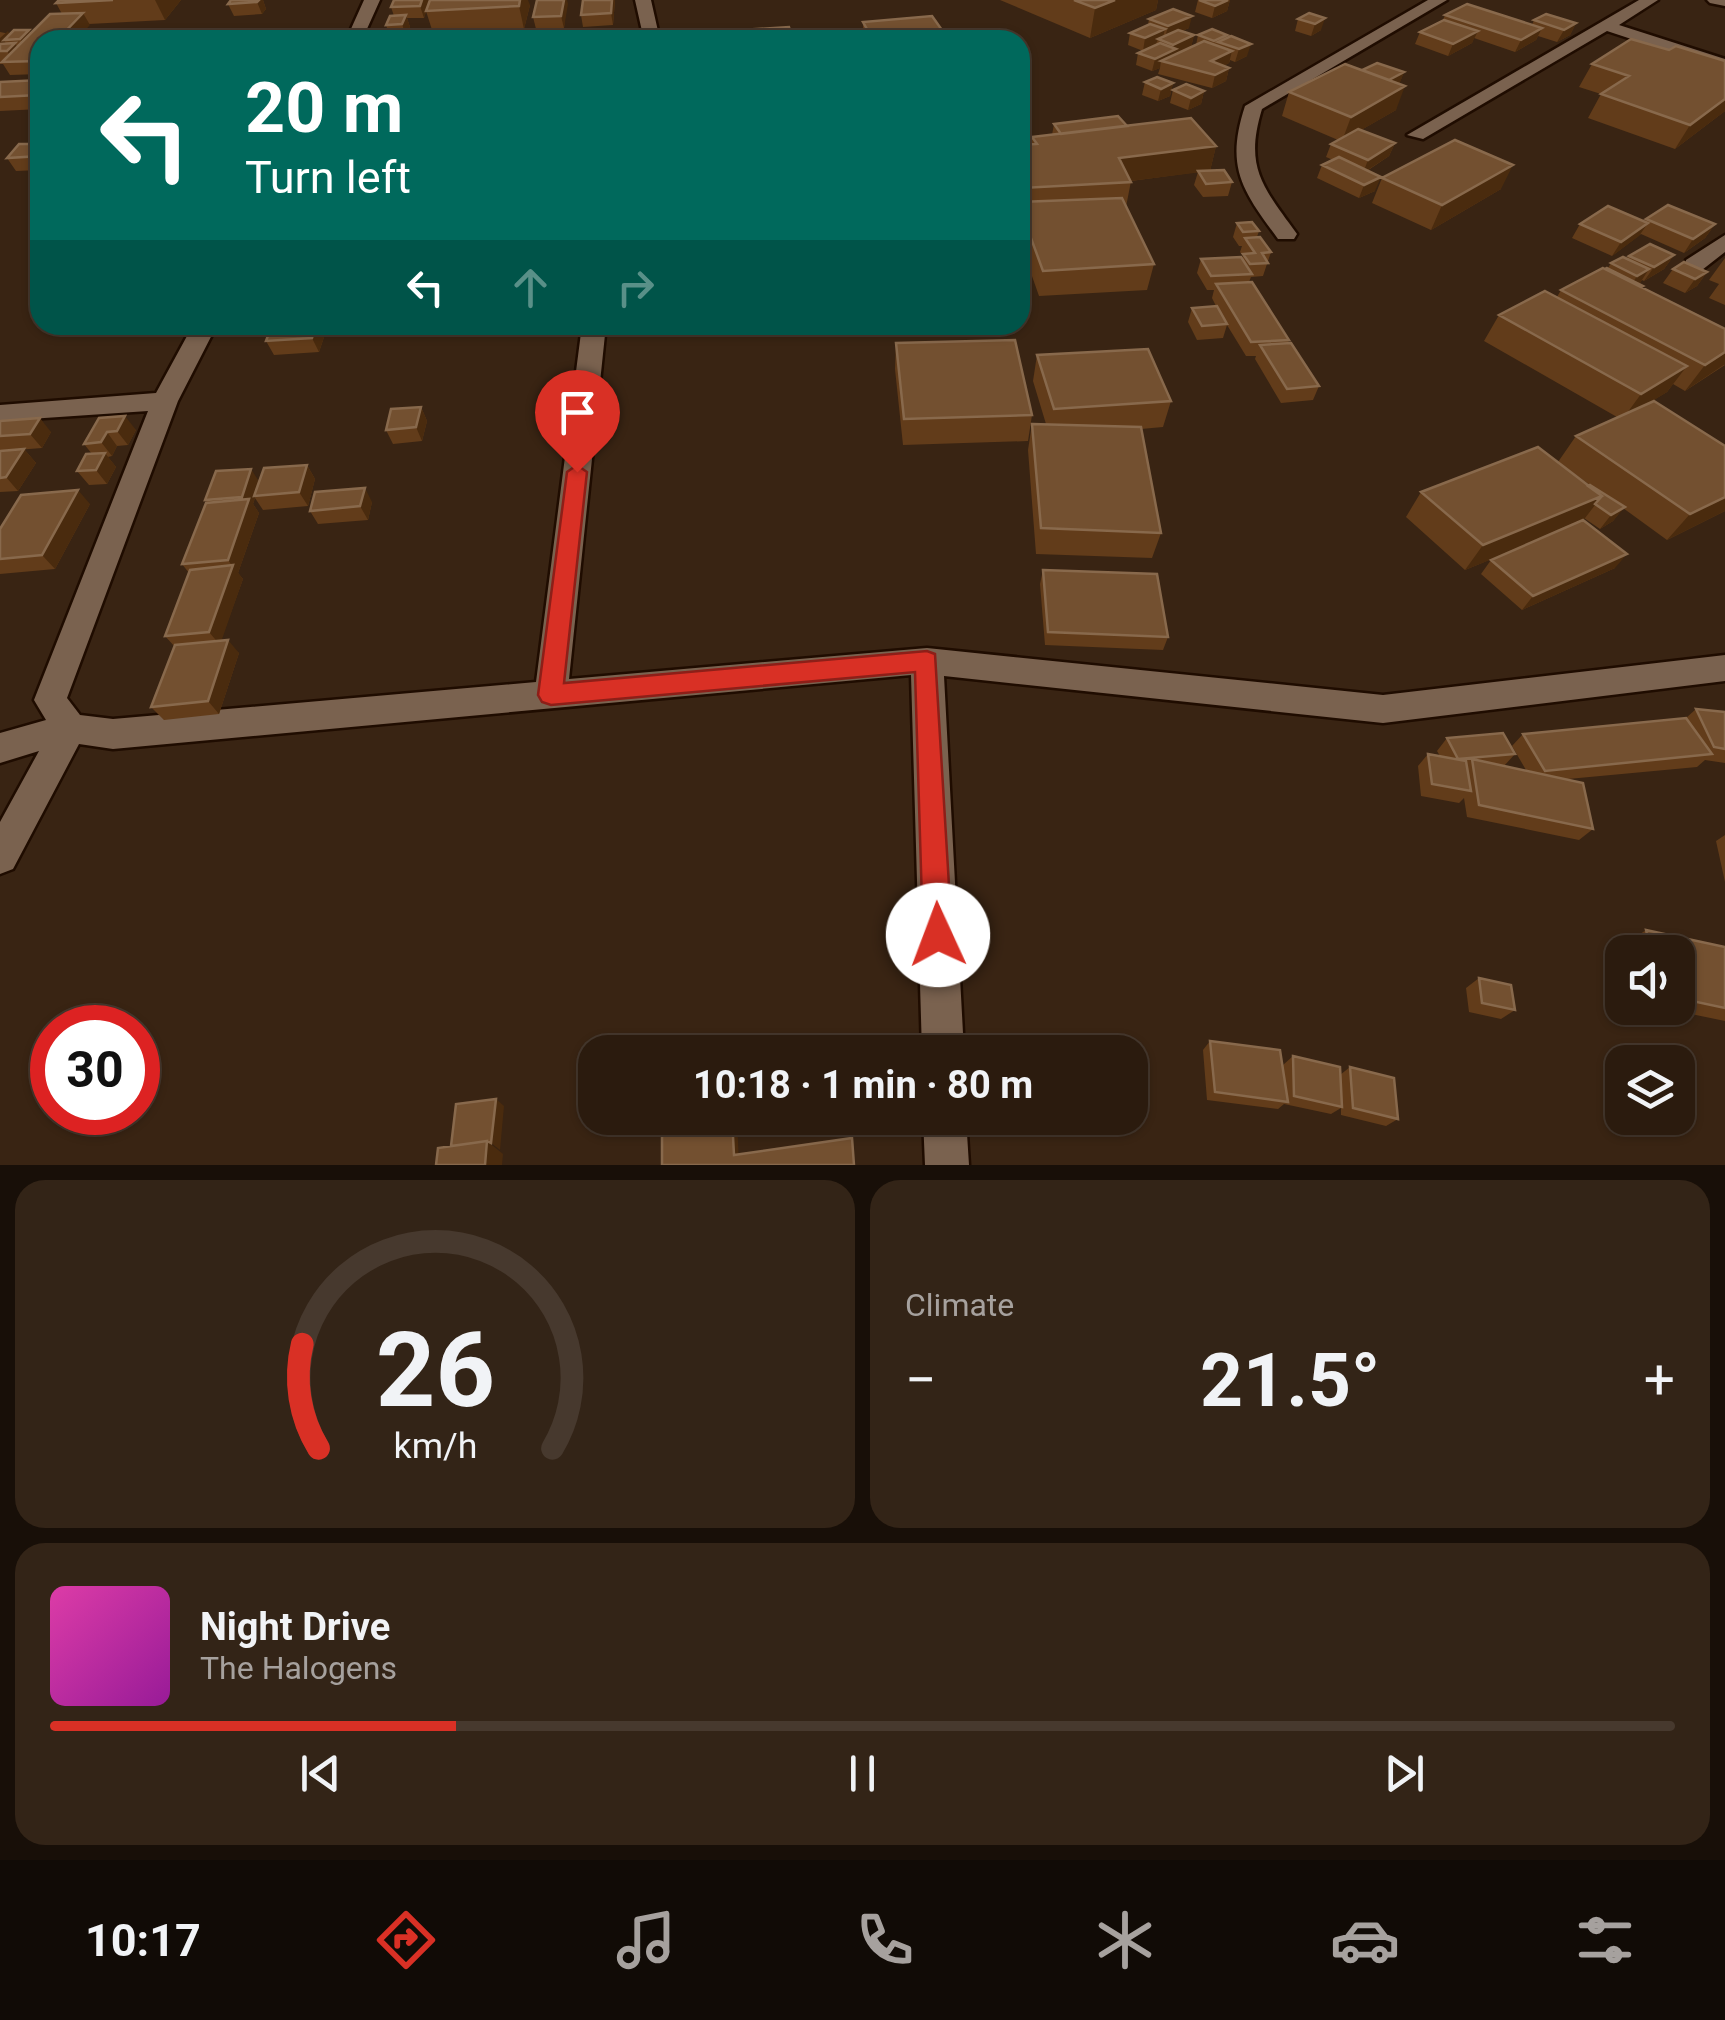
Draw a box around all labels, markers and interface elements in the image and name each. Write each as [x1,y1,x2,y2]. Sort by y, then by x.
text: 20 m [245,67,403,149]
icon: left [80,70,210,200]
text: Turn left [245,151,411,204]
icon: left [398,260,453,315]
icon: ahead [503,260,558,315]
icon: right [608,260,663,315]
pin [535,370,620,473]
icon: arrive [550,385,605,440]
position arrow [886,883,990,987]
map controls [1605,935,1695,1135]
button: sound [1605,935,1695,1025]
speed limit sign: 30 [30,1005,160,1135]
button: layers [1605,1045,1695,1135]
text: 10:18 · 1 min · 80 m [693,1063,1033,1107]
text: Climate [905,1286,1014,1324]
text: 26 [375,1310,495,1431]
text: 21.5° [1200,1336,1380,1424]
text: − [905,1348,936,1412]
text: + [1644,1348,1675,1412]
text: km/h [393,1425,477,1467]
text: Night Drive [200,1605,390,1649]
text: The Halogens [200,1649,397,1687]
icon: previous [293,1746,348,1801]
icon: pause [835,1746,890,1801]
icon: next [1377,1746,1432,1801]
icon: directions [371,1905,441,1975]
icon: music [611,1905,681,1975]
icon: phone [850,1905,920,1975]
icon: climate [1090,1905,1160,1975]
icon: car [1330,1905,1400,1975]
icon: filters [1570,1905,1640,1975]
text: 10:17 [85,1914,201,1967]

